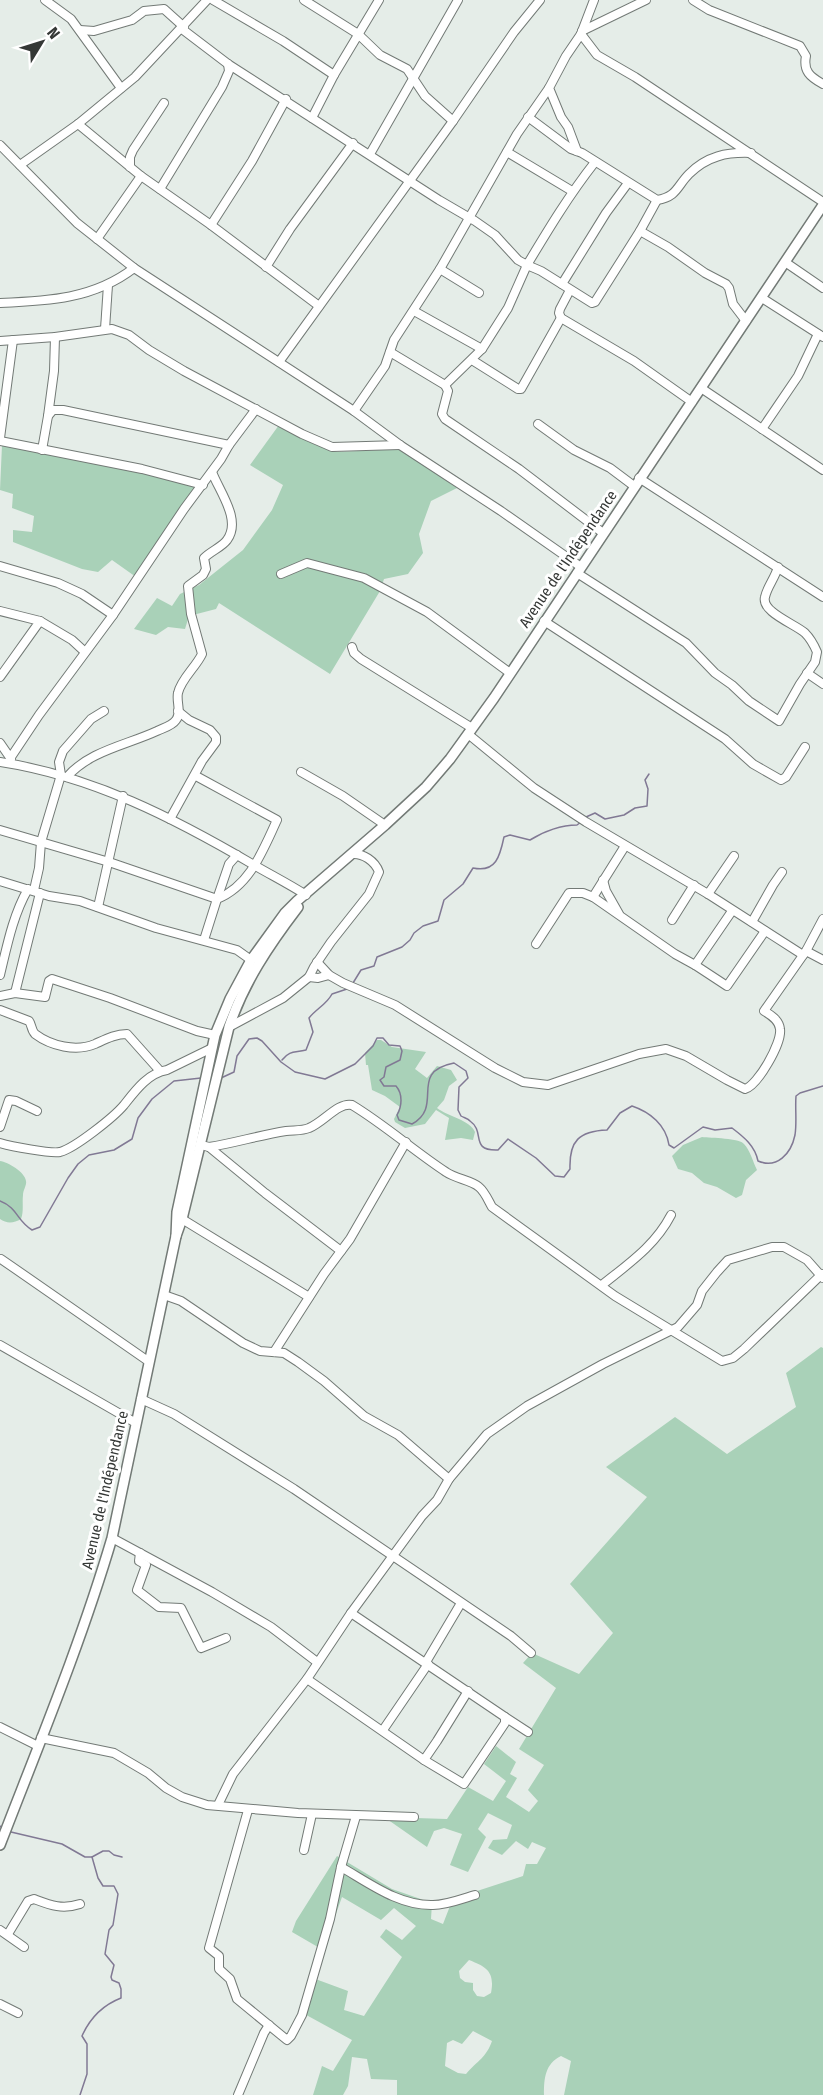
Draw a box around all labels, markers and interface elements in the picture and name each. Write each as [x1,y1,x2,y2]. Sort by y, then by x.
north arrow [12,12,72,72]
text: N [43,23,64,43]
street label: Avenue de l'Indépendance [515,487,621,631]
street label: Avenue de l'Indépendance [78,1409,132,1571]

